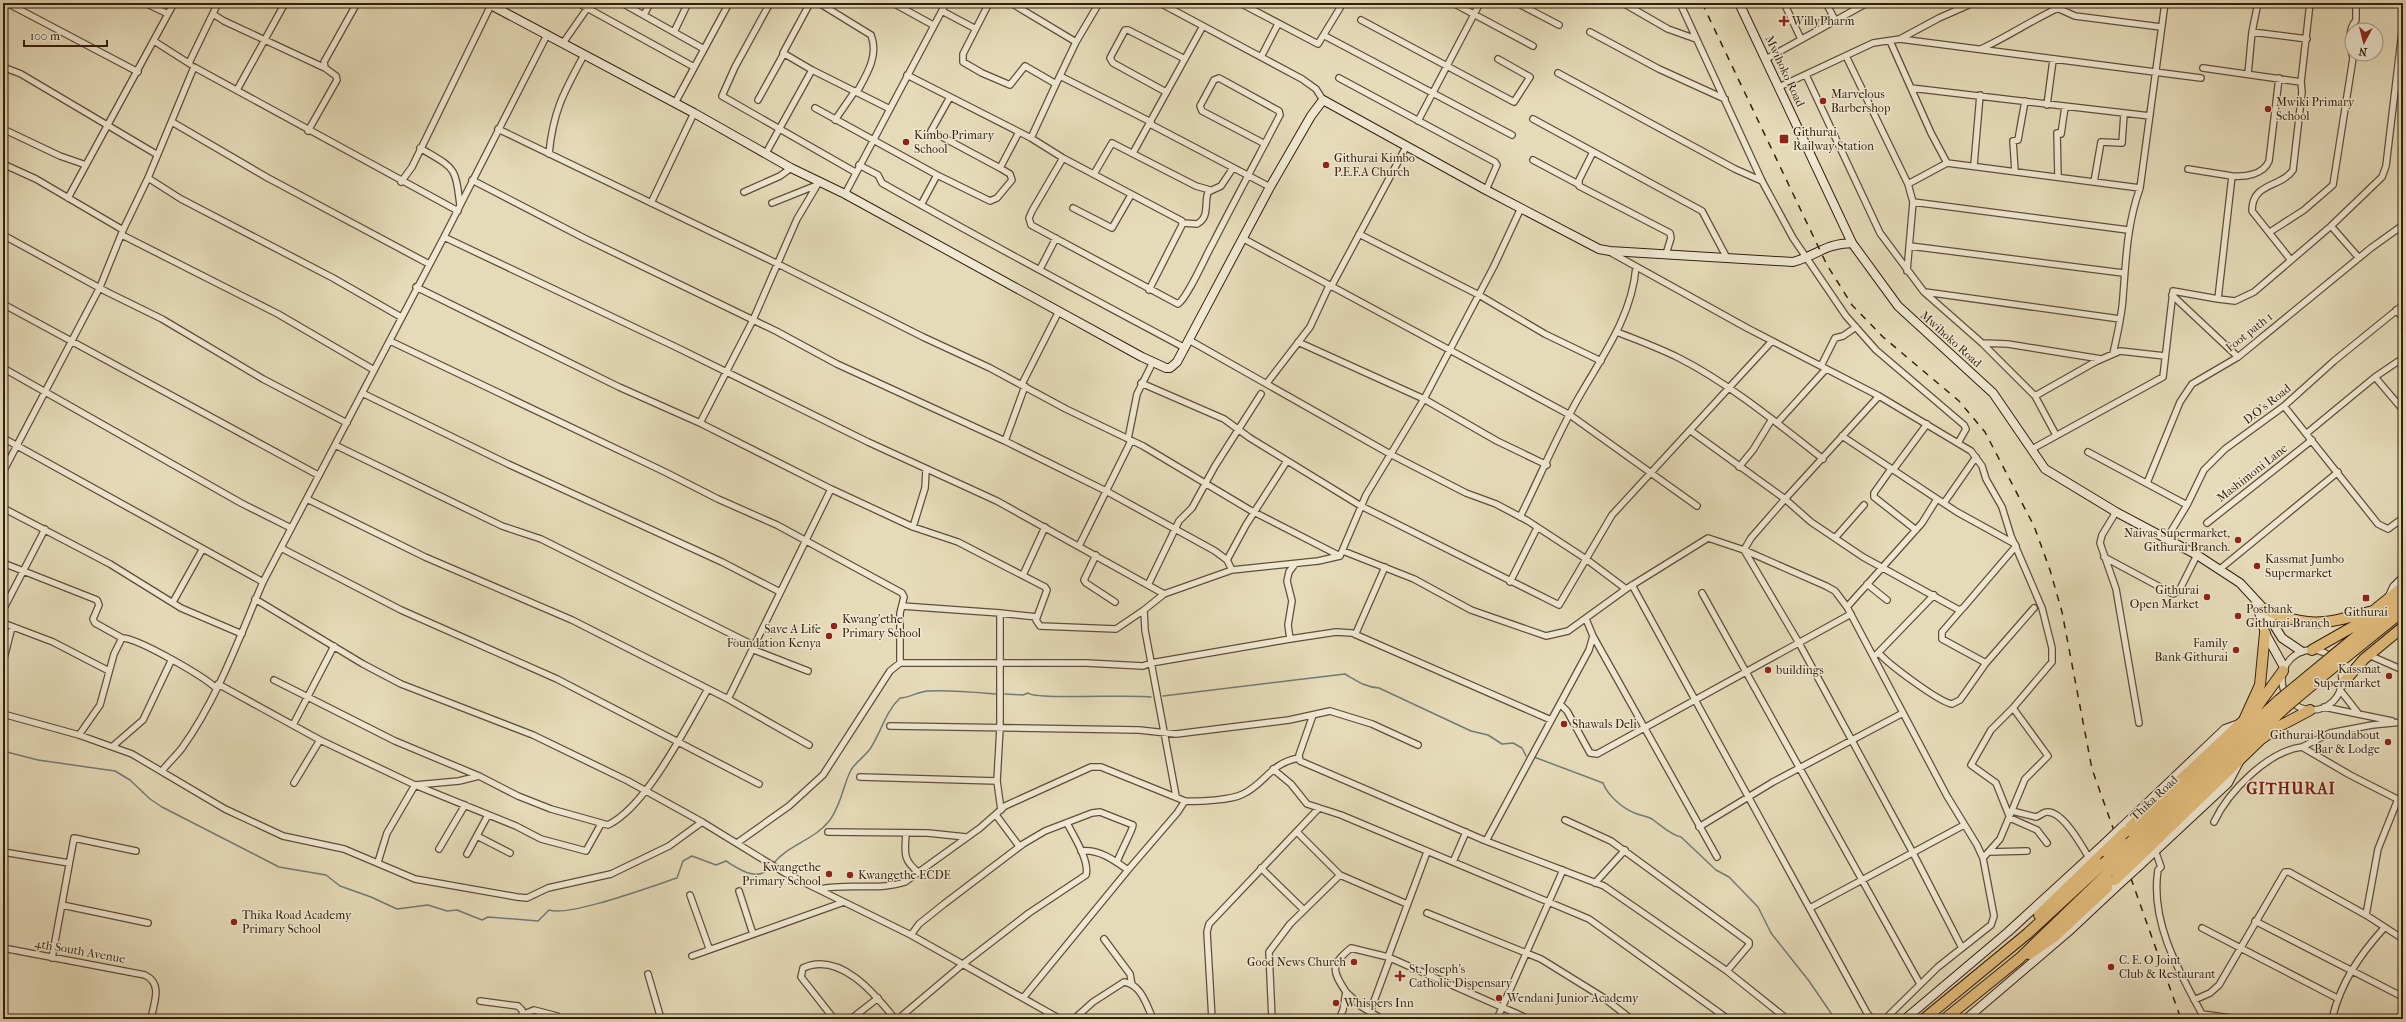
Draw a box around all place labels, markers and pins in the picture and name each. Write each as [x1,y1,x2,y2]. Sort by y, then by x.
place label: WillyPharm [1791,14,1855,28]
marker: WillyPharm [1779,16,1789,26]
place label: Marvelous Barbershop [1831,87,1891,115]
place label: Mwiki Primary School [2276,95,2355,123]
marker: Marvelous Barbershop [1818,96,1828,106]
marker: Mwiki Primary School [2263,104,2273,114]
place label: Githurai Railway Station [1793,125,1874,153]
place label: Kimbo Primary School [914,128,995,156]
marker: Githurai Railway Station [1778,133,1790,145]
marker: Kimbo Primary School [901,137,911,147]
place label: Githurai Kimbo P.E.F.A Church [1334,151,1415,179]
marker: Githurai Kimbo P.E.F.A Church [1321,160,1331,170]
place label: Naivas Supermarket, Githurai Branch. [2124,526,2231,554]
marker: Naivas Supermarket, Githurai Branch. [2233,535,2243,545]
place label: Kassmat Jumbo Supermarket [2265,552,2344,580]
marker: Kassmat Jumbo Supermarket [2252,561,2262,571]
place label: Githurai Open Market [2130,583,2200,611]
marker: Githurai Open Market [2202,592,2212,602]
marker: Githurai [2361,593,2371,603]
place label: Postbank Githurai Branch [2246,602,2330,630]
place label: Githurai [2344,605,2388,619]
marker: Postbank Githurai Branch [2233,611,2243,621]
place label: Kwang'ethe Primary School [842,612,922,640]
marker: Kwang'ethe Primary School [829,621,839,631]
place label: Save A Life Foundation Kenya [727,622,821,650]
marker: Save A Life Foundation Kenya [824,631,834,641]
place label: Family Bank-Githurai [2155,636,2229,664]
marker: Family Bank-Githurai [2231,645,2241,655]
place label: Kassmat Supermarket [2314,662,2382,690]
place label: buildings [1775,663,1824,677]
marker: buildings [1763,665,1773,675]
marker: Kassmat Supermarket [2384,671,2394,681]
place label: Shawals Deli [1572,717,1637,731]
marker: Shawals Deli [1559,719,1569,729]
place label: Githurai Roundabout Bar & Lodge [2270,728,2381,756]
marker: Githurai Roundabout Bar & Lodge [2383,737,2393,747]
place label: Kwangethe Primary School [742,860,822,888]
place label: Kwangethe ECDE [858,868,951,882]
marker: Kwangethe Primary School [824,869,834,879]
marker: Kwangethe ECDE [845,870,855,880]
place label: Thika Road Academy Primary School [242,908,352,936]
marker: Thika Road Academy Primary School [229,917,239,927]
place label: C. E. O Joint Club & Restaurant [2119,953,2216,981]
place label: Good News Church [1247,955,1346,969]
marker: Good News Church [1349,957,1359,967]
place label: St. Joseph's Catholic Dispensary [1409,962,1513,990]
marker: C. E. O Joint Club & Restaurant [2106,962,2116,972]
marker: St. Joseph's Catholic Dispensary [1394,970,1406,982]
place label: Wendani Junior Academy [1506,991,1639,1005]
marker: Wendani Junior Academy [1494,993,1504,1003]
place label: Whispers Inn [1343,996,1414,1010]
marker: Whispers Inn [1331,998,1341,1008]

